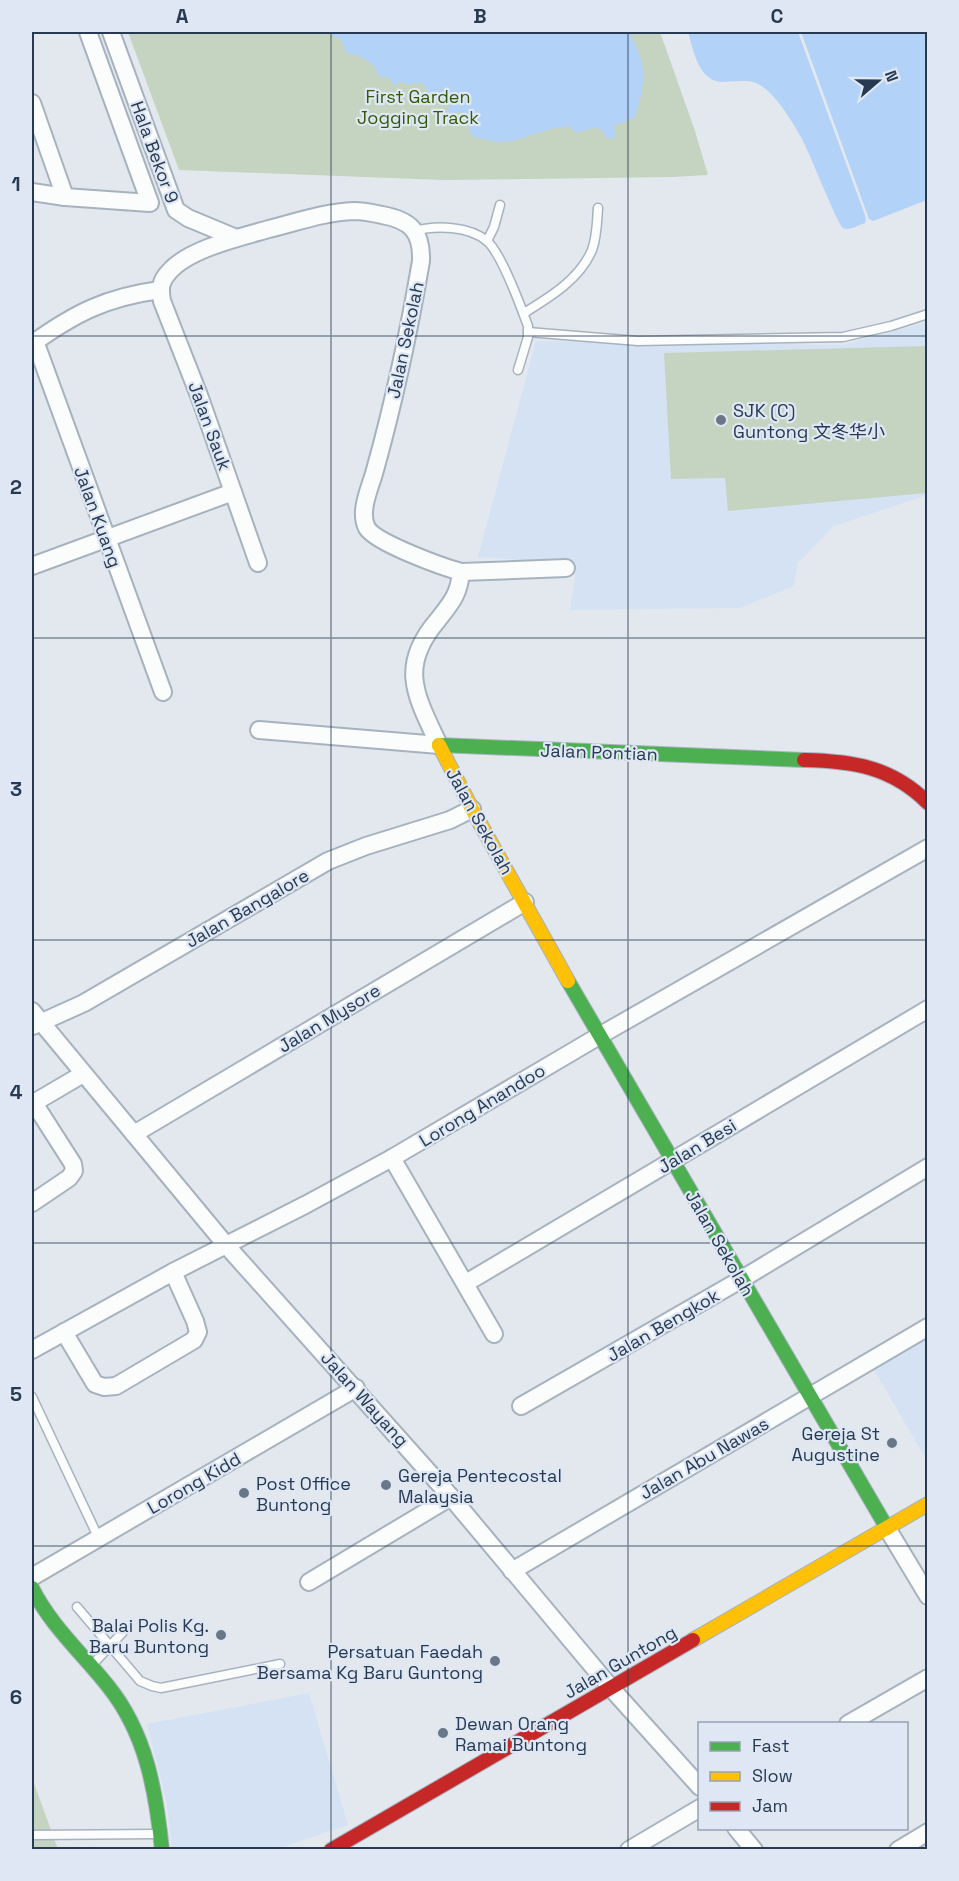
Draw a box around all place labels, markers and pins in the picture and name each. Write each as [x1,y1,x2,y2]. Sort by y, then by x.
place label: SJK (C) Guntong 文冬华小 [733,399,885,443]
marker: SJK (C) Guntong 文冬华小 [714,413,728,427]
place label: Gereja St Augustine [791,1422,880,1466]
marker: Gereja St Augustine [885,1436,899,1450]
place label: Gereja Pentecostal Malaysia [398,1464,562,1508]
place label: Post Office Buntong [256,1472,351,1516]
marker: Gereja Pentecostal Malaysia [379,1478,393,1492]
marker: Post Office Buntong [237,1486,251,1500]
place label: Balai Polis Kg. Baru Buntong [89,1614,209,1658]
marker: Balai Polis Kg. Baru Buntong [214,1628,228,1642]
place label: Persatuan Faedah Bersama Kg Baru Guntong [257,1640,483,1684]
marker: Persatuan Faedah Bersama Kg Baru Guntong [488,1654,502,1668]
place label: Dewan Orang Ramai Buntong [455,1712,587,1756]
marker: Dewan Orang Ramai Buntong [436,1726,450,1740]

